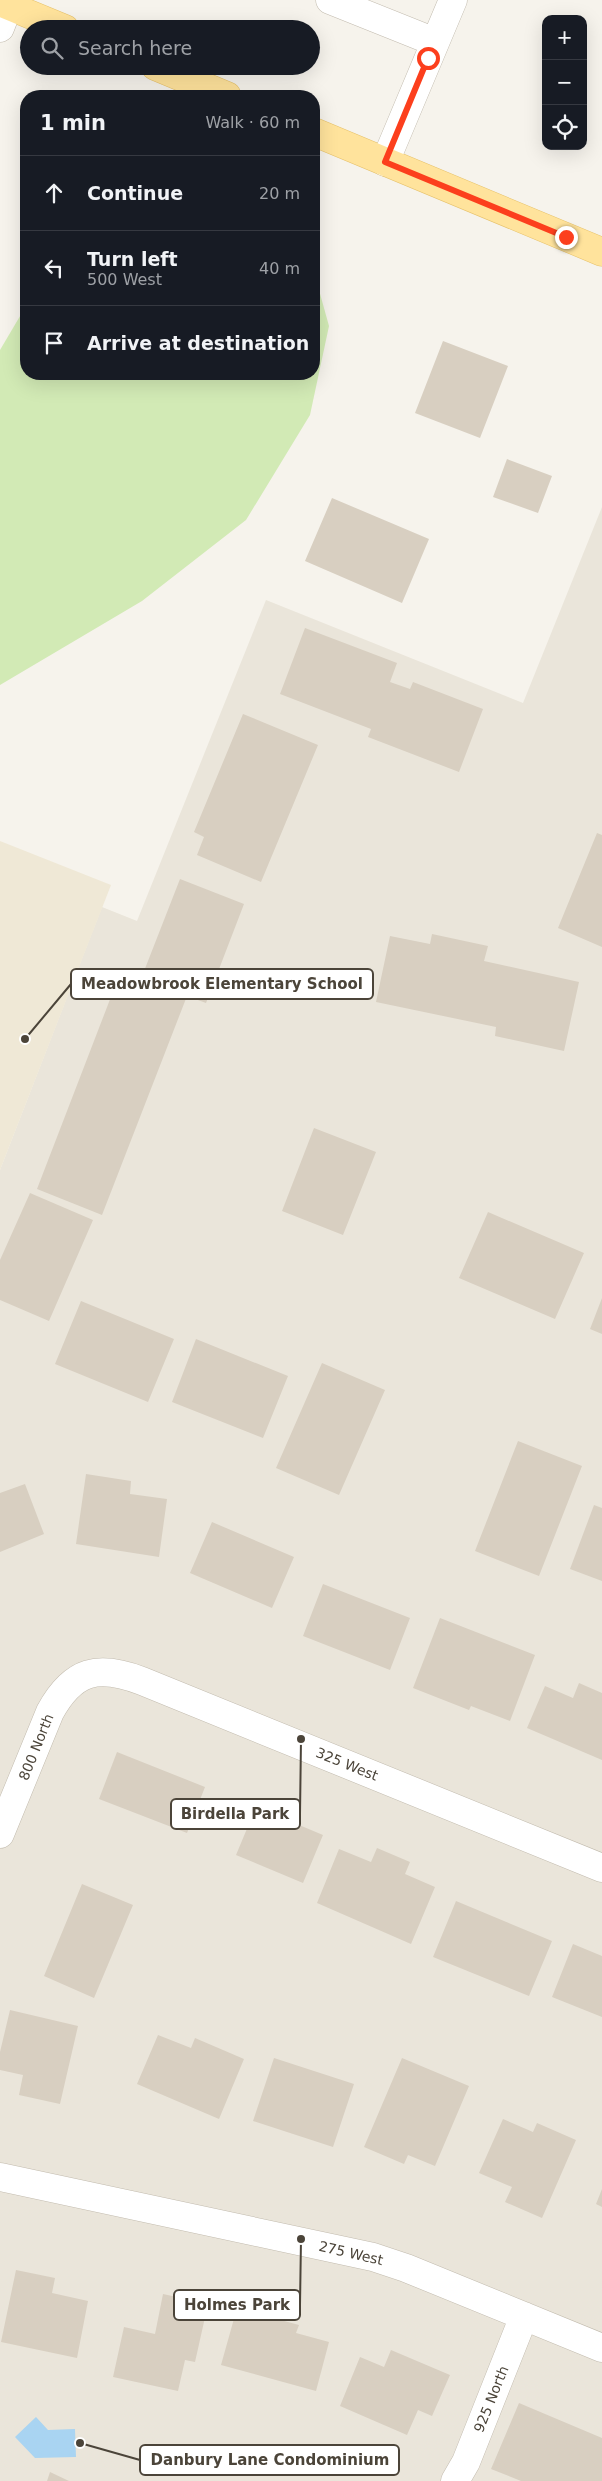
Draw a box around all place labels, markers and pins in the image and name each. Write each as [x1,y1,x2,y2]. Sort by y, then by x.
callout: Meadowbrook Elementary School [71,969,373,999]
callout: Birdella Park [171,1799,300,1829]
callout: Holmes Park [174,2290,300,2320]
callout: Danbury Lane Condominium [140,2445,399,2475]

